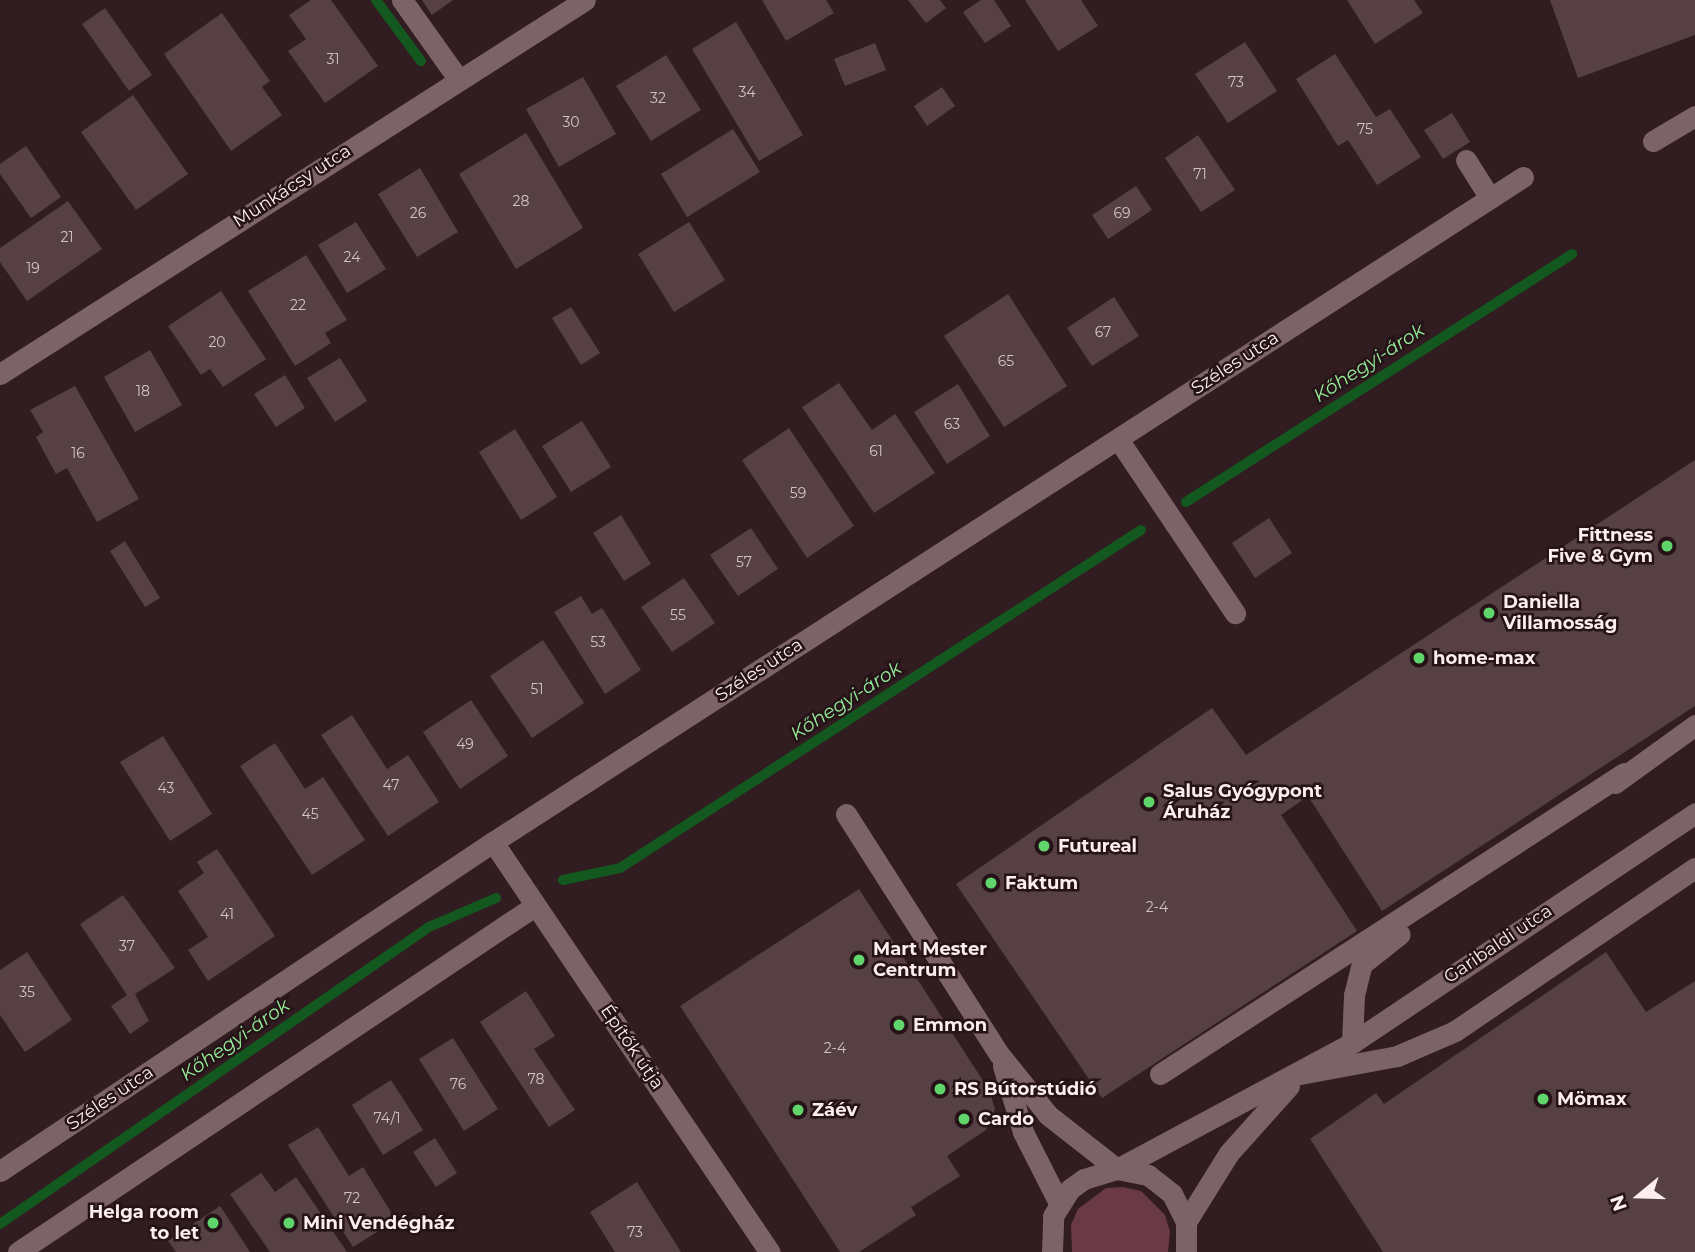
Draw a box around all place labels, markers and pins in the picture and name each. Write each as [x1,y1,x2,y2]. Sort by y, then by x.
place label: Fittness Five & Gym [1547,525,1653,568]
marker: Fittness Five & Gym [1659,538,1675,554]
place label: Daniella Villamosság [1503,592,1617,634]
marker: Daniella Villamosság [1481,605,1497,621]
place label: home-max [1433,647,1535,669]
marker: home-max [1411,650,1427,666]
place label: Salus Gyógypont Áruház [1163,781,1322,824]
marker: Salus Gyógypont Áruház [1141,794,1157,810]
place label: Futureal [1058,835,1137,857]
marker: Futureal [1036,838,1052,854]
place label: Faktum [1005,872,1078,894]
marker: Faktum [983,875,999,891]
place label: Mart Mester Centrum [873,939,987,982]
marker: Mart Mester Centrum [851,952,867,968]
place label: Emmon [913,1014,987,1036]
marker: Emmon [891,1017,907,1033]
place label: RS Bútorstúdió [954,1078,1096,1100]
marker: RS Bútorstúdió [932,1081,948,1097]
place label: Mömax [1557,1088,1627,1110]
marker: Mömax [1535,1091,1551,1107]
place label: Záév [812,1099,857,1121]
marker: Záév [790,1102,806,1118]
place label: Cardo [978,1108,1034,1130]
marker: Cardo [956,1111,972,1127]
place label: Helga room to let [89,1202,199,1244]
place label: Mini Vendégház [303,1212,455,1234]
marker: Helga room to let [205,1215,221,1231]
marker: Mini Vendégház [281,1215,297,1231]

